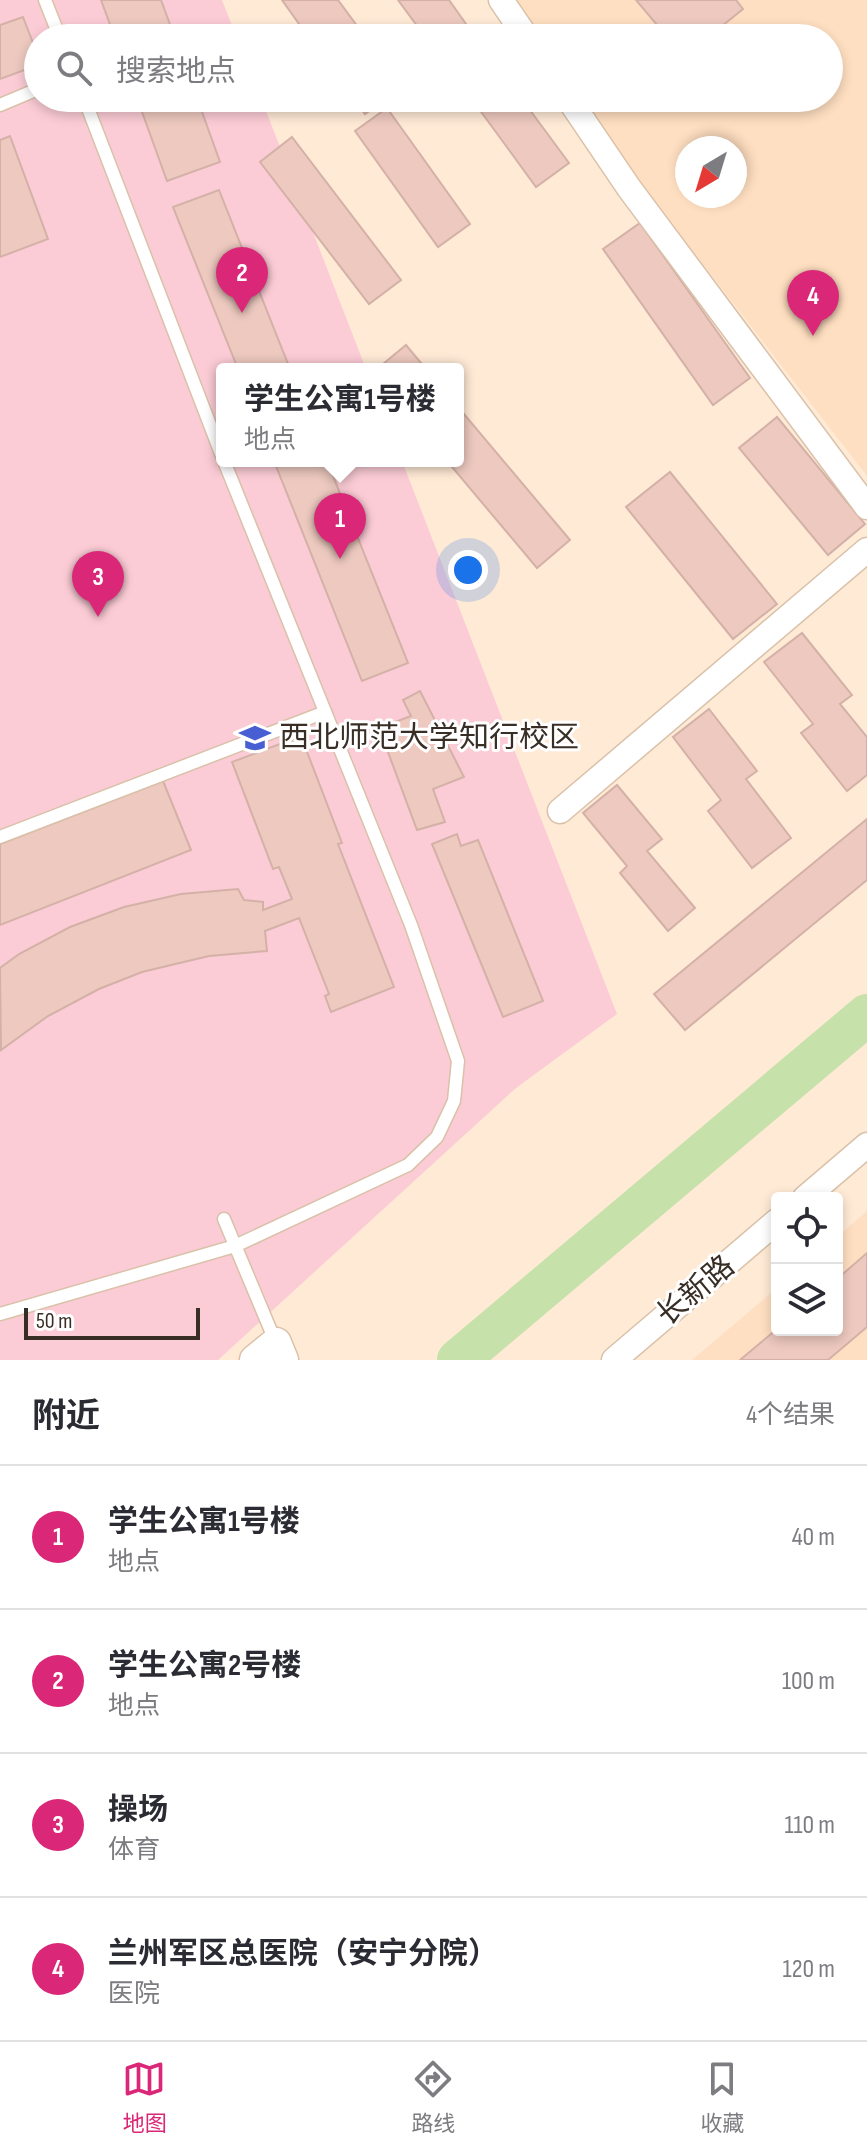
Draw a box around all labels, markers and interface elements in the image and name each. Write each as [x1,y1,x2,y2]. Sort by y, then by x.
search box [24,24,843,112]
icon: search [52,46,96,90]
text: 搜索地点 [116,54,236,90]
north arrow [675,136,747,208]
pin: 2 [216,247,268,313]
pin: 4 [787,270,839,336]
popup [216,363,464,467]
text: 学生公寓1号楼 [244,382,436,418]
text: 地点 [244,425,296,456]
pin: 1 [314,493,366,559]
your location [448,550,488,590]
pin: 3 [72,551,124,617]
place label: 西北师范大学知行校区 [279,720,579,756]
school or university icon: 西北师范大学知行校区 [238,721,272,755]
map controls [771,1192,843,1336]
button: locate [771,1192,843,1264]
street label: 长新路 [650,1248,742,1334]
button: layers [771,1264,843,1336]
scale bar [24,1304,200,1340]
text: 50 m [36,1308,72,1335]
text: 附近 [32,1396,100,1437]
text: 4个结果 [746,1400,835,1431]
text: 学生公寓1号楼 [108,1504,300,1540]
text: 1 [53,1522,63,1553]
text: 40 m [792,1522,835,1553]
text: 地点 [108,1547,160,1578]
text: 学生公寓2号楼 [108,1648,301,1684]
text: 2 [52,1666,64,1697]
text: 100 m [782,1666,835,1697]
text: 地点 [108,1691,160,1722]
text: 操场 [108,1792,168,1828]
text: 3 [52,1810,64,1841]
text: 110 m [784,1810,835,1841]
text: 体育 [108,1835,160,1866]
text: 兰州军区总医院（安宁分院） [108,1936,498,1972]
text: 4 [52,1954,64,1985]
text: 120 m [782,1954,835,1985]
text: 医院 [108,1979,160,2010]
tab: 地图 [122,2057,167,2138]
tab: 路线 [411,2057,456,2138]
tab: 收藏 [700,2057,745,2138]

